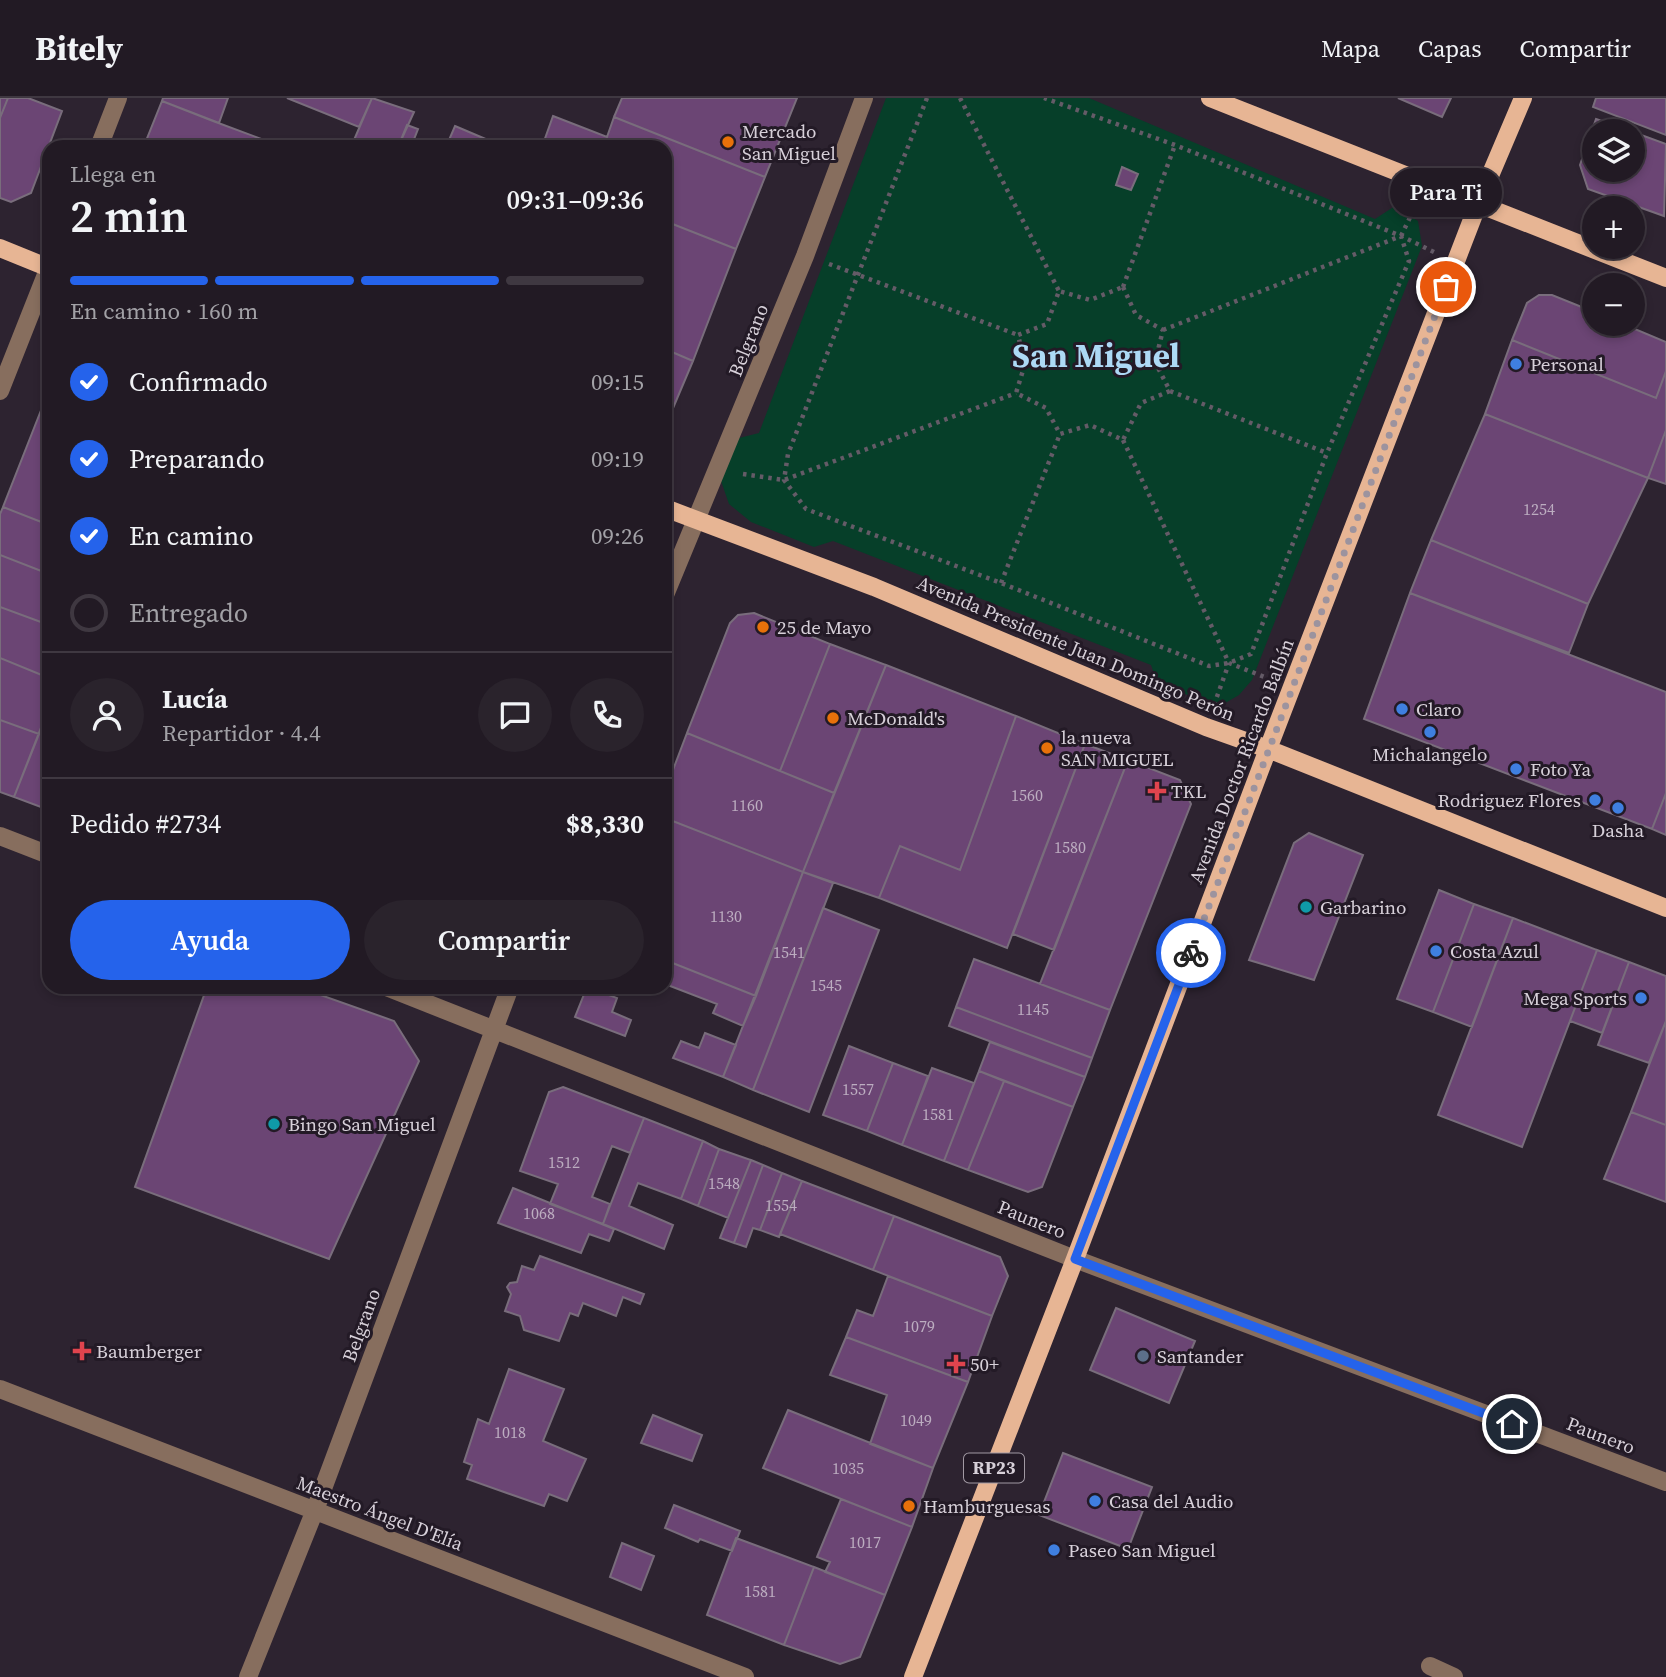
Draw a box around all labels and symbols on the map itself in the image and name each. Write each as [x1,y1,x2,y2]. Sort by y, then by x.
place label: Mercado San Miguel [742,118,836,166]
marker: Mercado San Miguel [720,134,736,150]
callout: Para Ti [1390,168,1502,217]
pin [1416,257,1476,317]
street label: Belgrano [722,300,774,380]
district label: San Miguel [1012,333,1180,378]
place label: Personal [1530,351,1604,377]
marker: Personal [1508,356,1524,372]
house number: 1254 [1523,498,1555,520]
street label: Avenida Presidente Juan Domingo Perón [913,569,1239,727]
place label: 25 de Mayo [777,614,871,640]
marker: 25 de Mayo [755,619,771,635]
street label: Avenida Doctor Ricardo Balbín [1182,635,1300,887]
place label: Claro [1416,696,1461,722]
marker: Claro [1394,701,1410,717]
place label: McDonald's [847,705,945,731]
marker: McDonald's [825,710,841,726]
place label: la nueva SAN MIGUEL [1061,724,1174,772]
marker: Michalangelo [1422,724,1438,740]
marker: la nueva SAN MIGUEL [1039,740,1055,756]
place label: Michalangelo [1373,741,1487,767]
place label: Foto Ya [1530,756,1591,782]
marker: Foto Ya [1508,761,1524,777]
place label: TKL [1171,778,1206,804]
marker: TKL [1149,783,1165,799]
house number: 1560 [1011,784,1043,806]
place label: Rodriguez Flores [1438,787,1581,813]
marker: Rodriguez Flores [1587,792,1603,808]
house number: 1160 [731,794,763,816]
marker: Dasha [1610,800,1626,816]
place label: Dasha [1592,817,1644,843]
house number: 1580 [1054,836,1086,858]
place label: Garbarino [1320,894,1407,920]
marker: Garbarino [1298,899,1314,915]
house number: 1130 [710,905,742,927]
courier [1156,918,1226,988]
place label: Costa Azul [1450,938,1539,964]
house number: 1541 [773,941,805,963]
marker: Costa Azul [1428,943,1444,959]
house number: 1545 [810,974,842,996]
place label: Mega Sports [1523,985,1627,1011]
marker: Mega Sports [1633,990,1649,1006]
house number: 1145 [1017,998,1049,1020]
house number: 1557 [842,1078,874,1100]
house number: 1581 [922,1103,954,1125]
place label: Bingo San Miguel [288,1111,436,1137]
marker: Bingo San Miguel [266,1116,282,1132]
house number: 1512 [548,1151,580,1173]
house number: 1548 [708,1172,740,1194]
house number: 1554 [765,1194,797,1216]
street label: Paunero [994,1194,1070,1244]
house number: 1068 [523,1202,555,1224]
street label: Belgrano [336,1285,386,1365]
house number: 1079 [903,1315,935,1337]
place label: Baumberger [96,1338,202,1364]
marker: Baumberger [74,1343,90,1359]
place label: Santander [1157,1343,1244,1369]
marker: Santander [1135,1348,1151,1364]
place label: 50+ [970,1351,999,1377]
marker: 50+ [948,1356,964,1372]
pin [1482,1394,1542,1454]
house number: 1049 [900,1409,932,1431]
street label: Paunero [1563,1410,1639,1460]
house number: 1018 [494,1421,526,1443]
road number: RP23 [964,1454,1024,1483]
house number: 1035 [832,1457,864,1479]
street label: Maestro Ángel D'Elía [293,1469,467,1557]
place label: Casa del Audio [1109,1488,1233,1514]
place label: Hamburguesas [923,1493,1051,1519]
marker: Casa del Audio [1087,1493,1103,1509]
marker: Hamburguesas [901,1498,917,1514]
house number: 1017 [849,1531,881,1553]
place label: Paseo San Miguel [1068,1537,1216,1563]
marker: Paseo San Miguel [1046,1542,1062,1558]
house number: 1581 [744,1580,776,1602]

